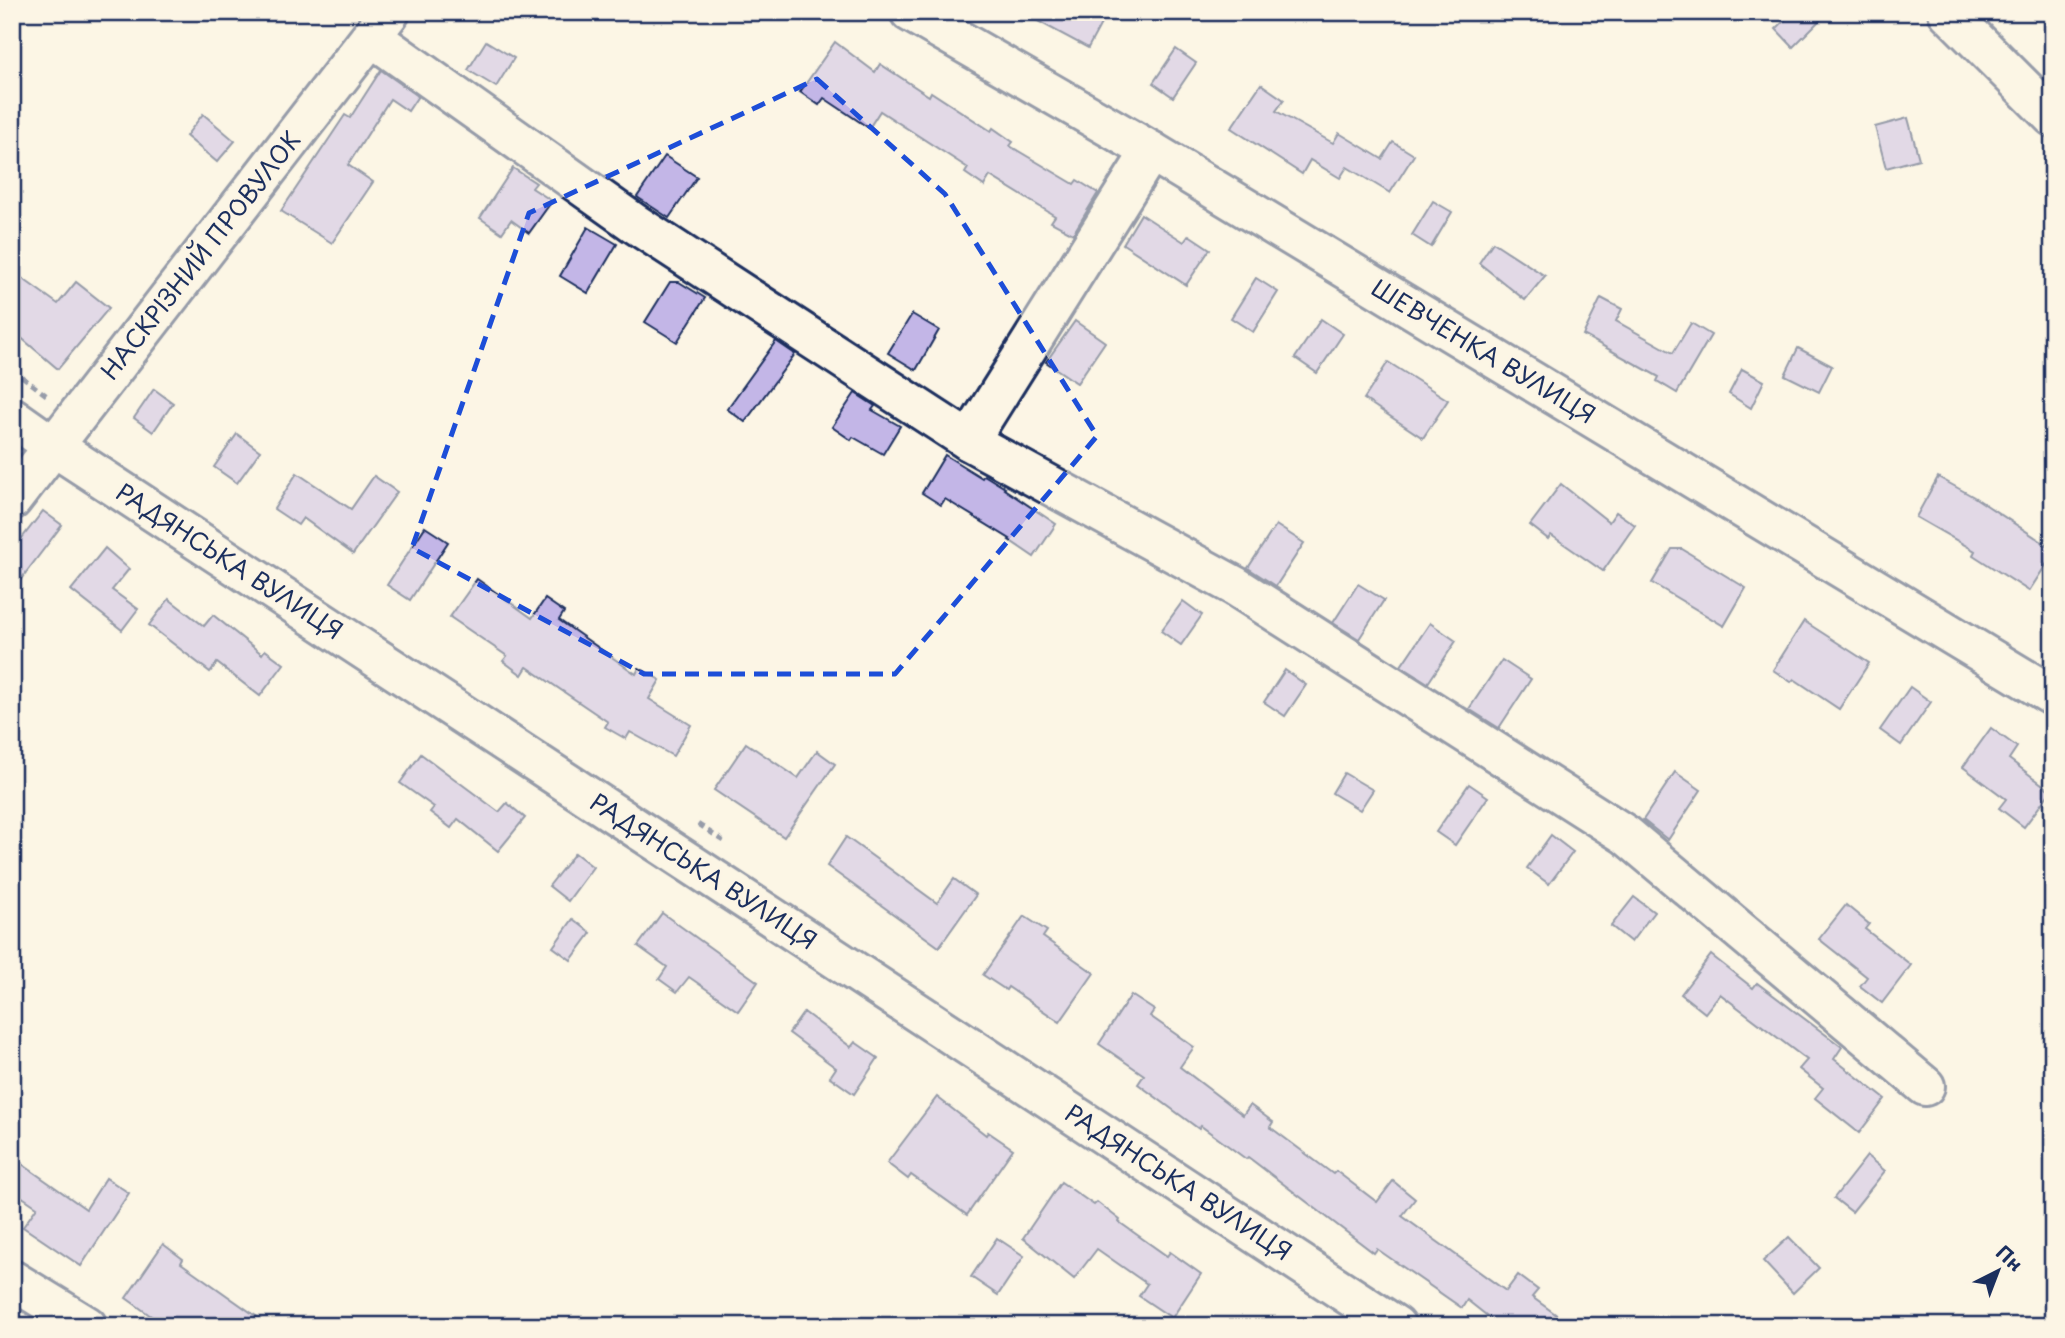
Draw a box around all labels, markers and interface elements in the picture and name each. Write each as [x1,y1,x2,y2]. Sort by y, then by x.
street label: НАСКРІЗНИЙ ПРОВУЛОК [91,123,308,387]
street label: ШЕВЧЕНКА ВУЛИЦЯ [1365,269,1603,432]
street label: РАДЯНСЬКА ВУЛИЦЯ [110,473,351,647]
street label: РАДЯНСЬКА ВУЛИЦЯ [584,783,825,957]
street label: РАДЯНСЬКА ВУЛИЦЯ [1059,1094,1300,1268]
north arrow [1964,1236,2034,1306]
text: Пн [1990,1238,2030,1277]

